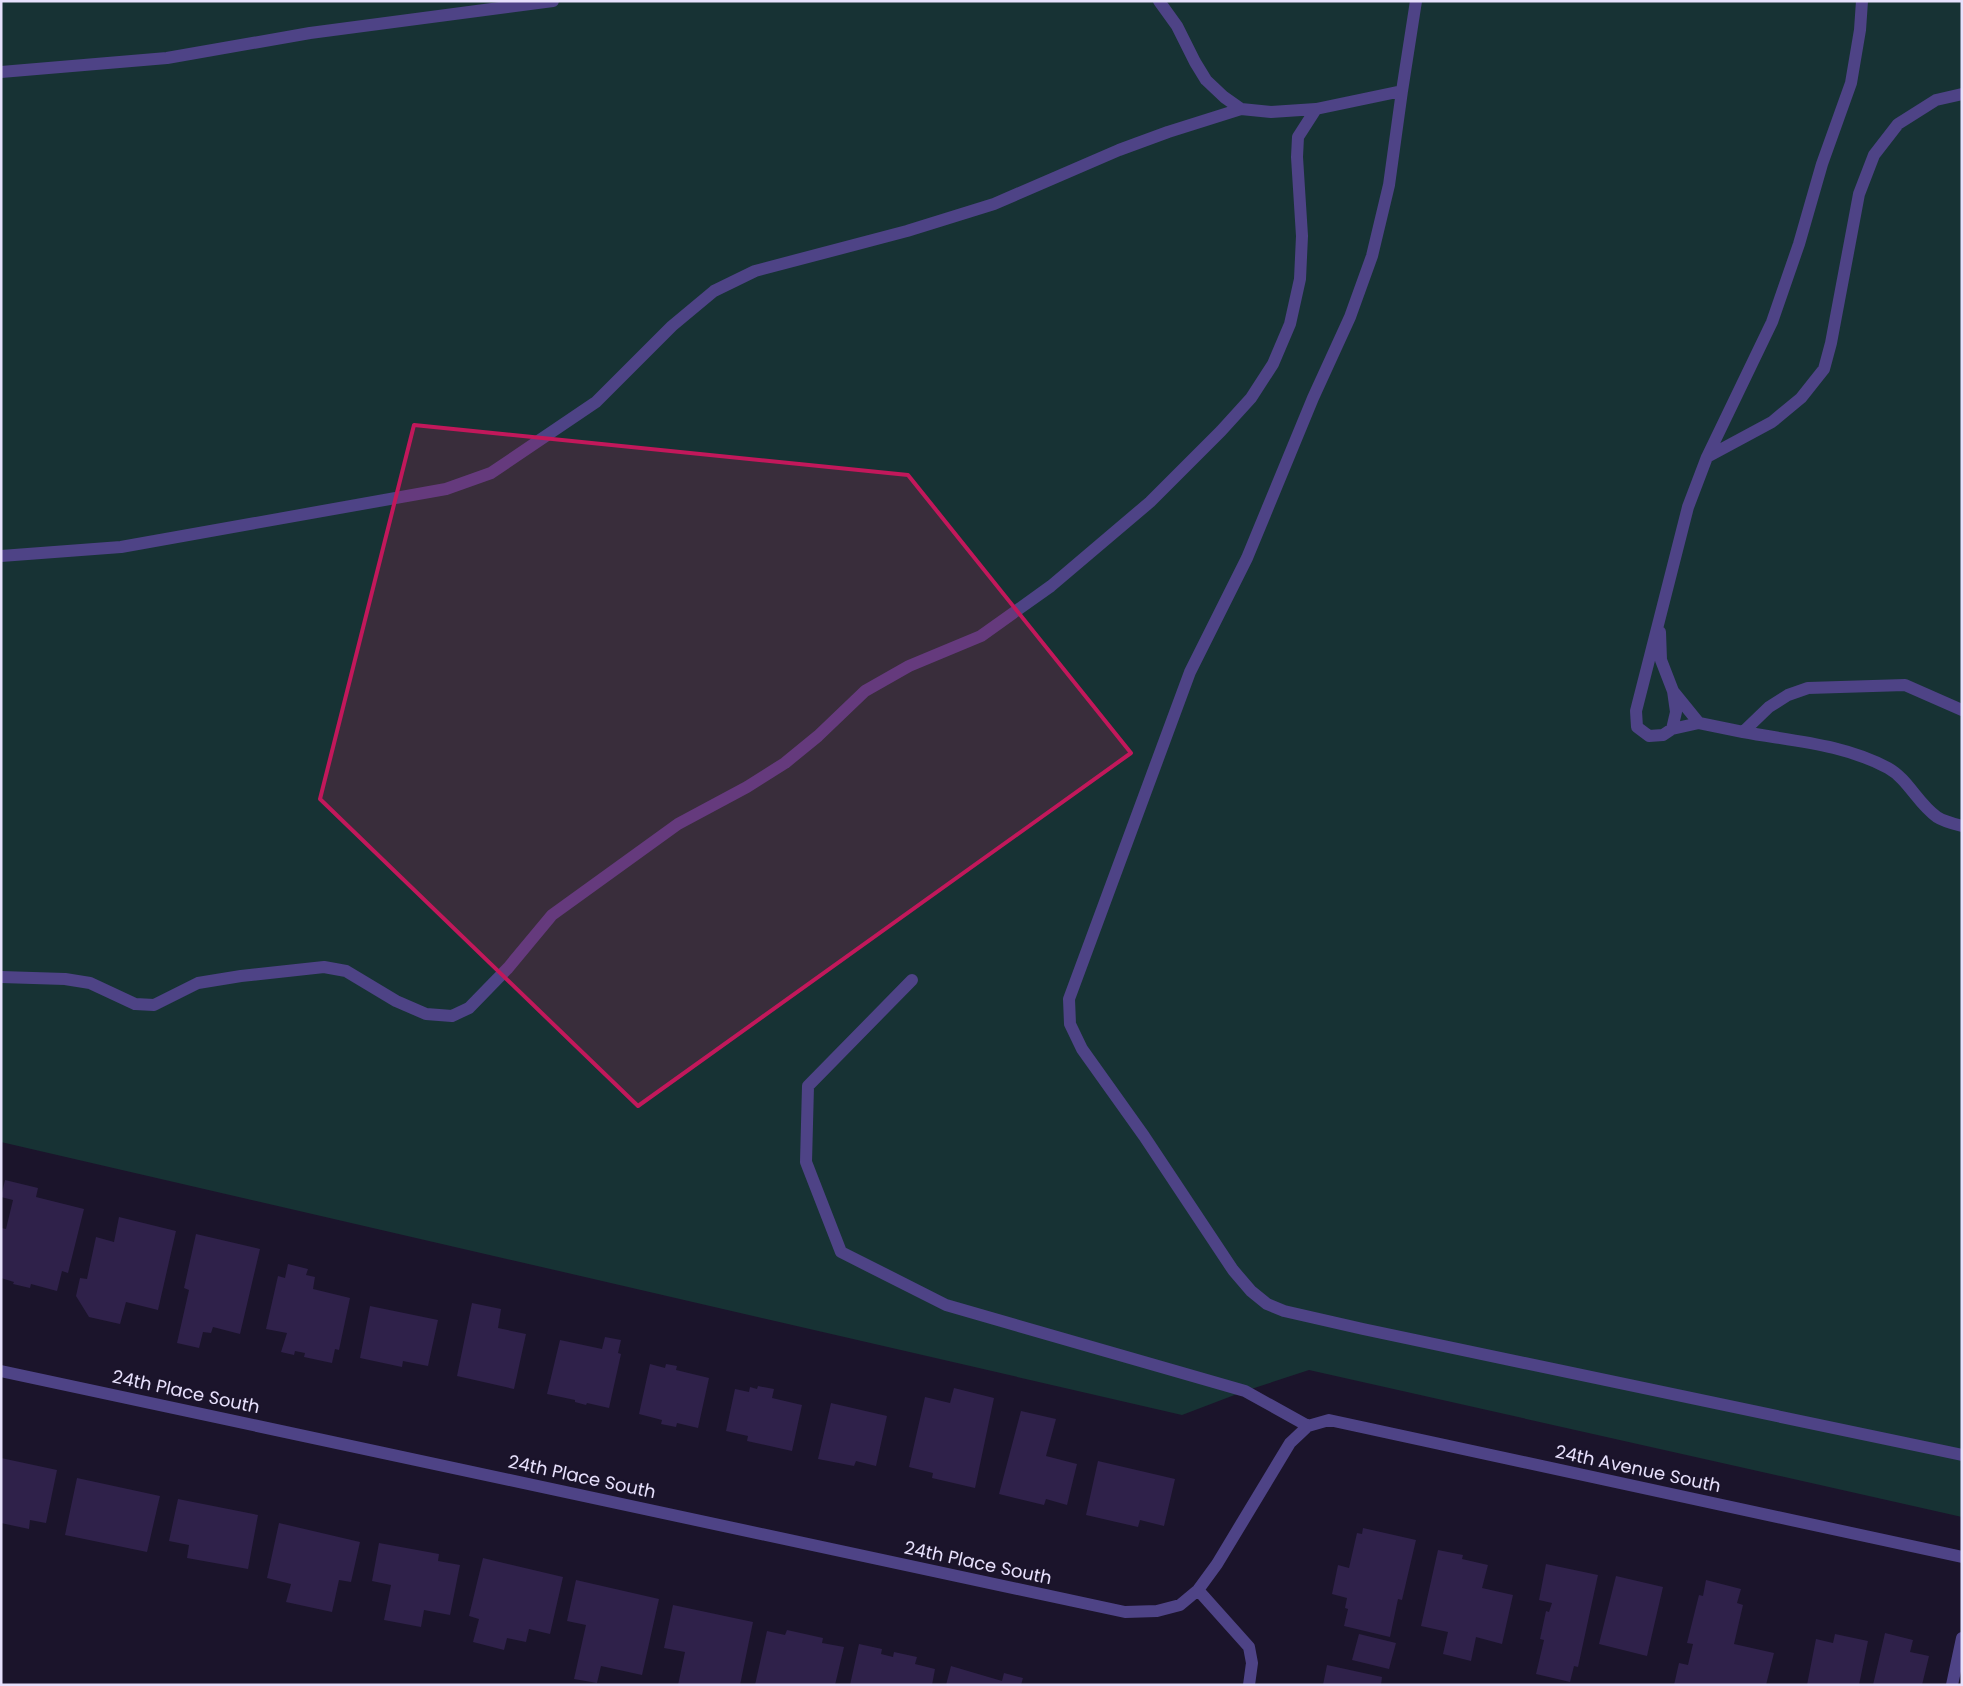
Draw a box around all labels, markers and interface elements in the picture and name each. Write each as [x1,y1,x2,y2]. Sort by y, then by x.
street label: 24th Place South [110,1364,262,1419]
street label: 24th Avenue South [1553,1439,1723,1498]
street label: 24th Place South [506,1449,658,1504]
street label: 24th Place South [902,1535,1054,1590]

